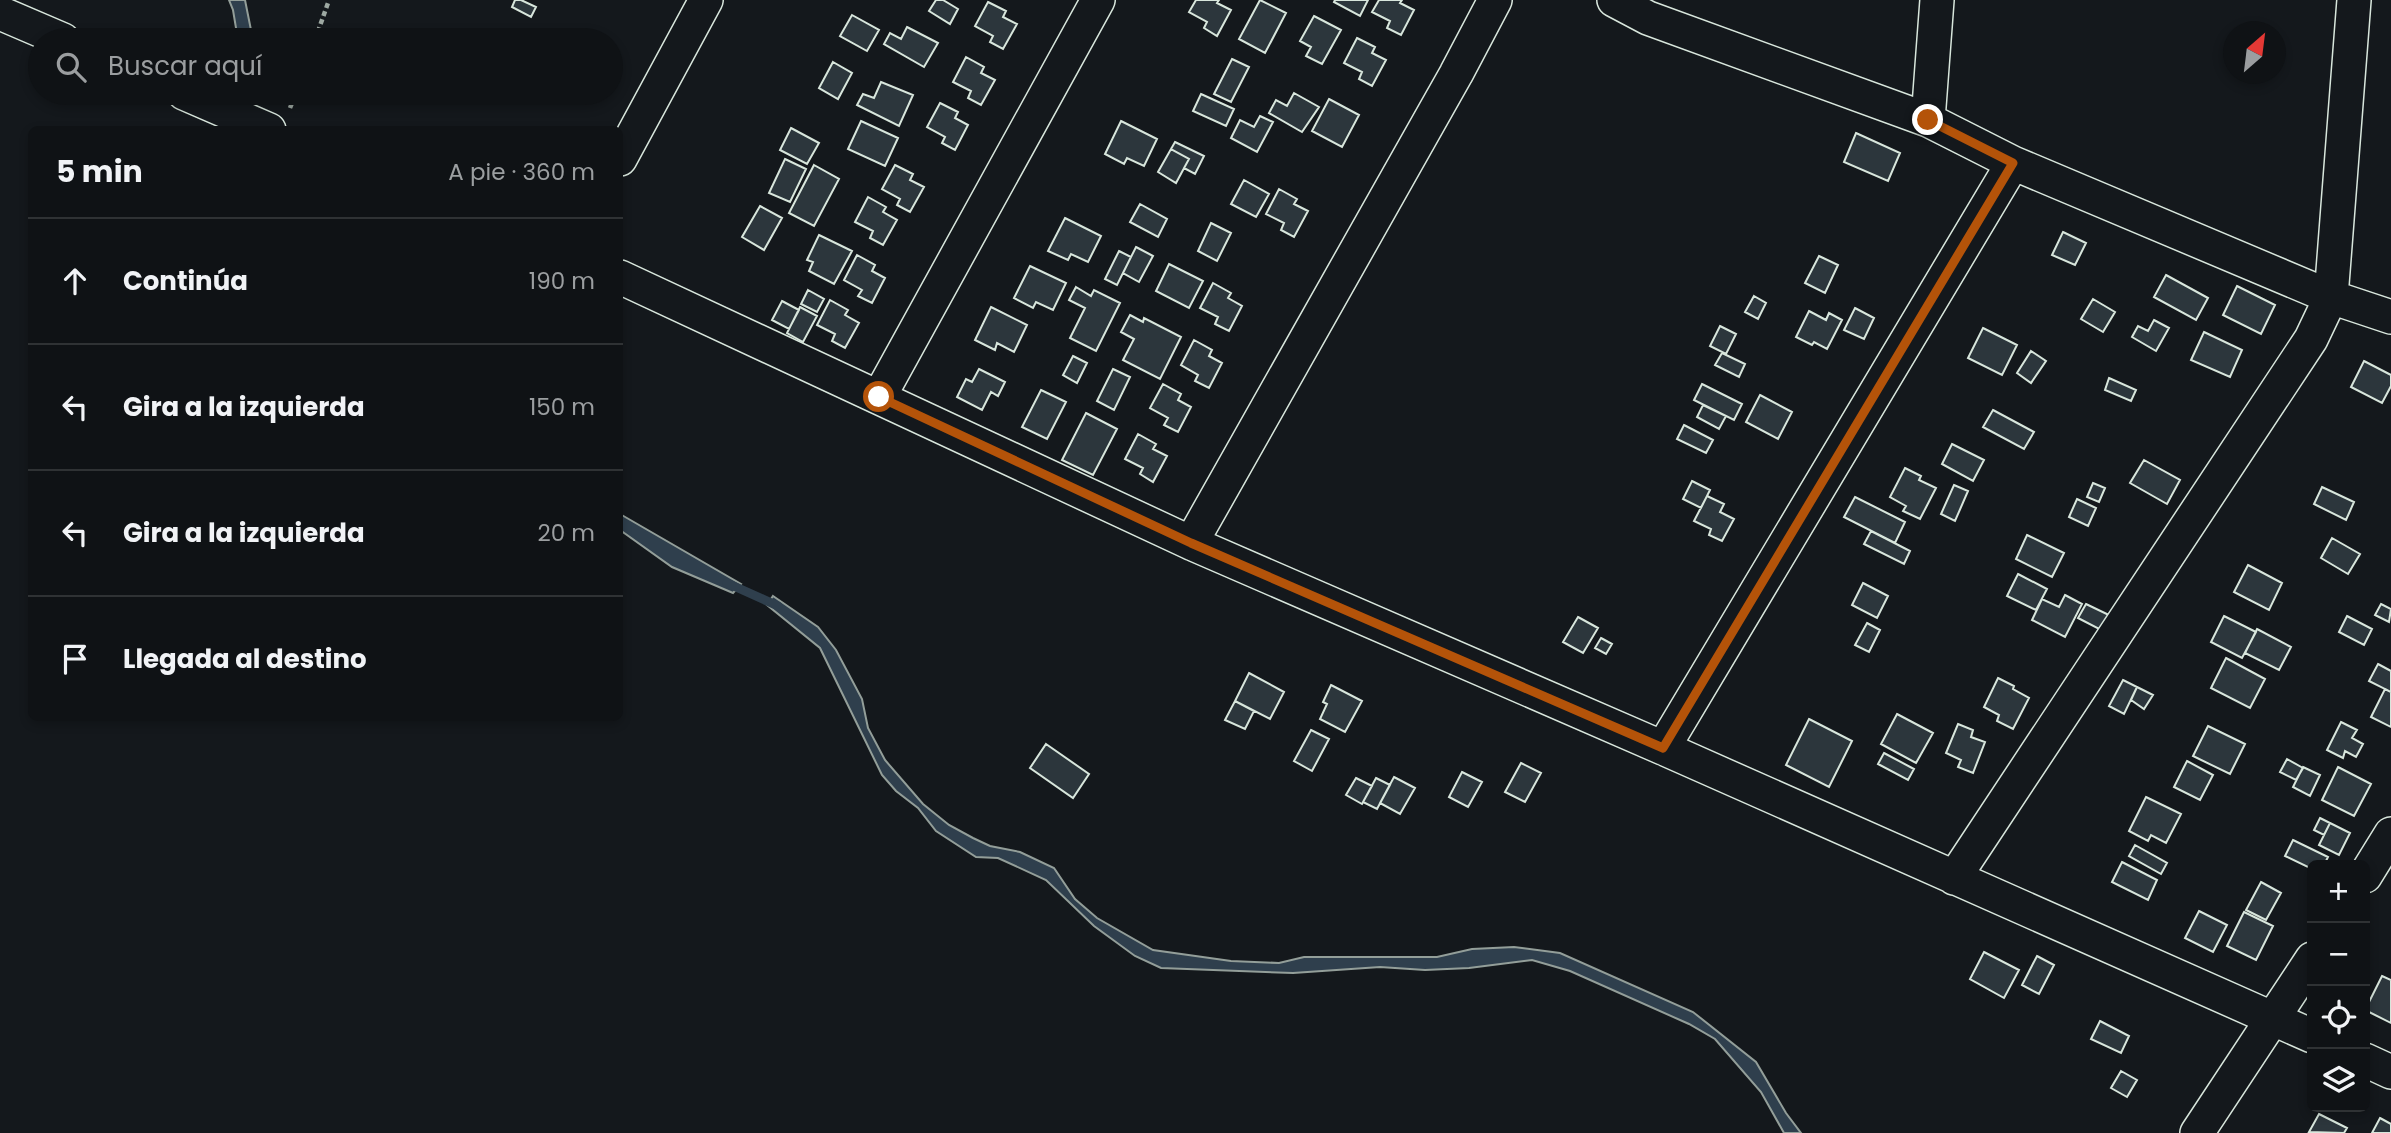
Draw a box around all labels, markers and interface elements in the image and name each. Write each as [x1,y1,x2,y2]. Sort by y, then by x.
north arrow [2223,21,2286,84]
search box [28,28,623,105]
icon: search [52,48,90,86]
text: Buscar aquí [108,48,262,84]
route end [1912,104,1943,135]
text: 5 min [56,150,143,193]
text: A pie · 360 m [448,156,595,188]
icon: ahead [56,262,94,300]
text: Continúa [123,263,248,299]
text: 190 m [529,265,595,297]
route start [863,381,894,412]
icon: left [56,388,94,426]
text: Gira a la izquierda [123,389,365,425]
text: 150 m [529,391,595,423]
icon: left [56,514,94,552]
text: Gira a la izquierda [123,515,365,551]
text: 20 m [537,517,595,549]
icon: arrive [56,640,94,678]
text: Llegada al destino [123,641,367,677]
map controls [2307,860,2370,1112]
button: + [2307,860,2370,923]
button: − [2307,923,2370,986]
button: locate [2307,986,2370,1049]
button: layers [2307,1049,2370,1112]

